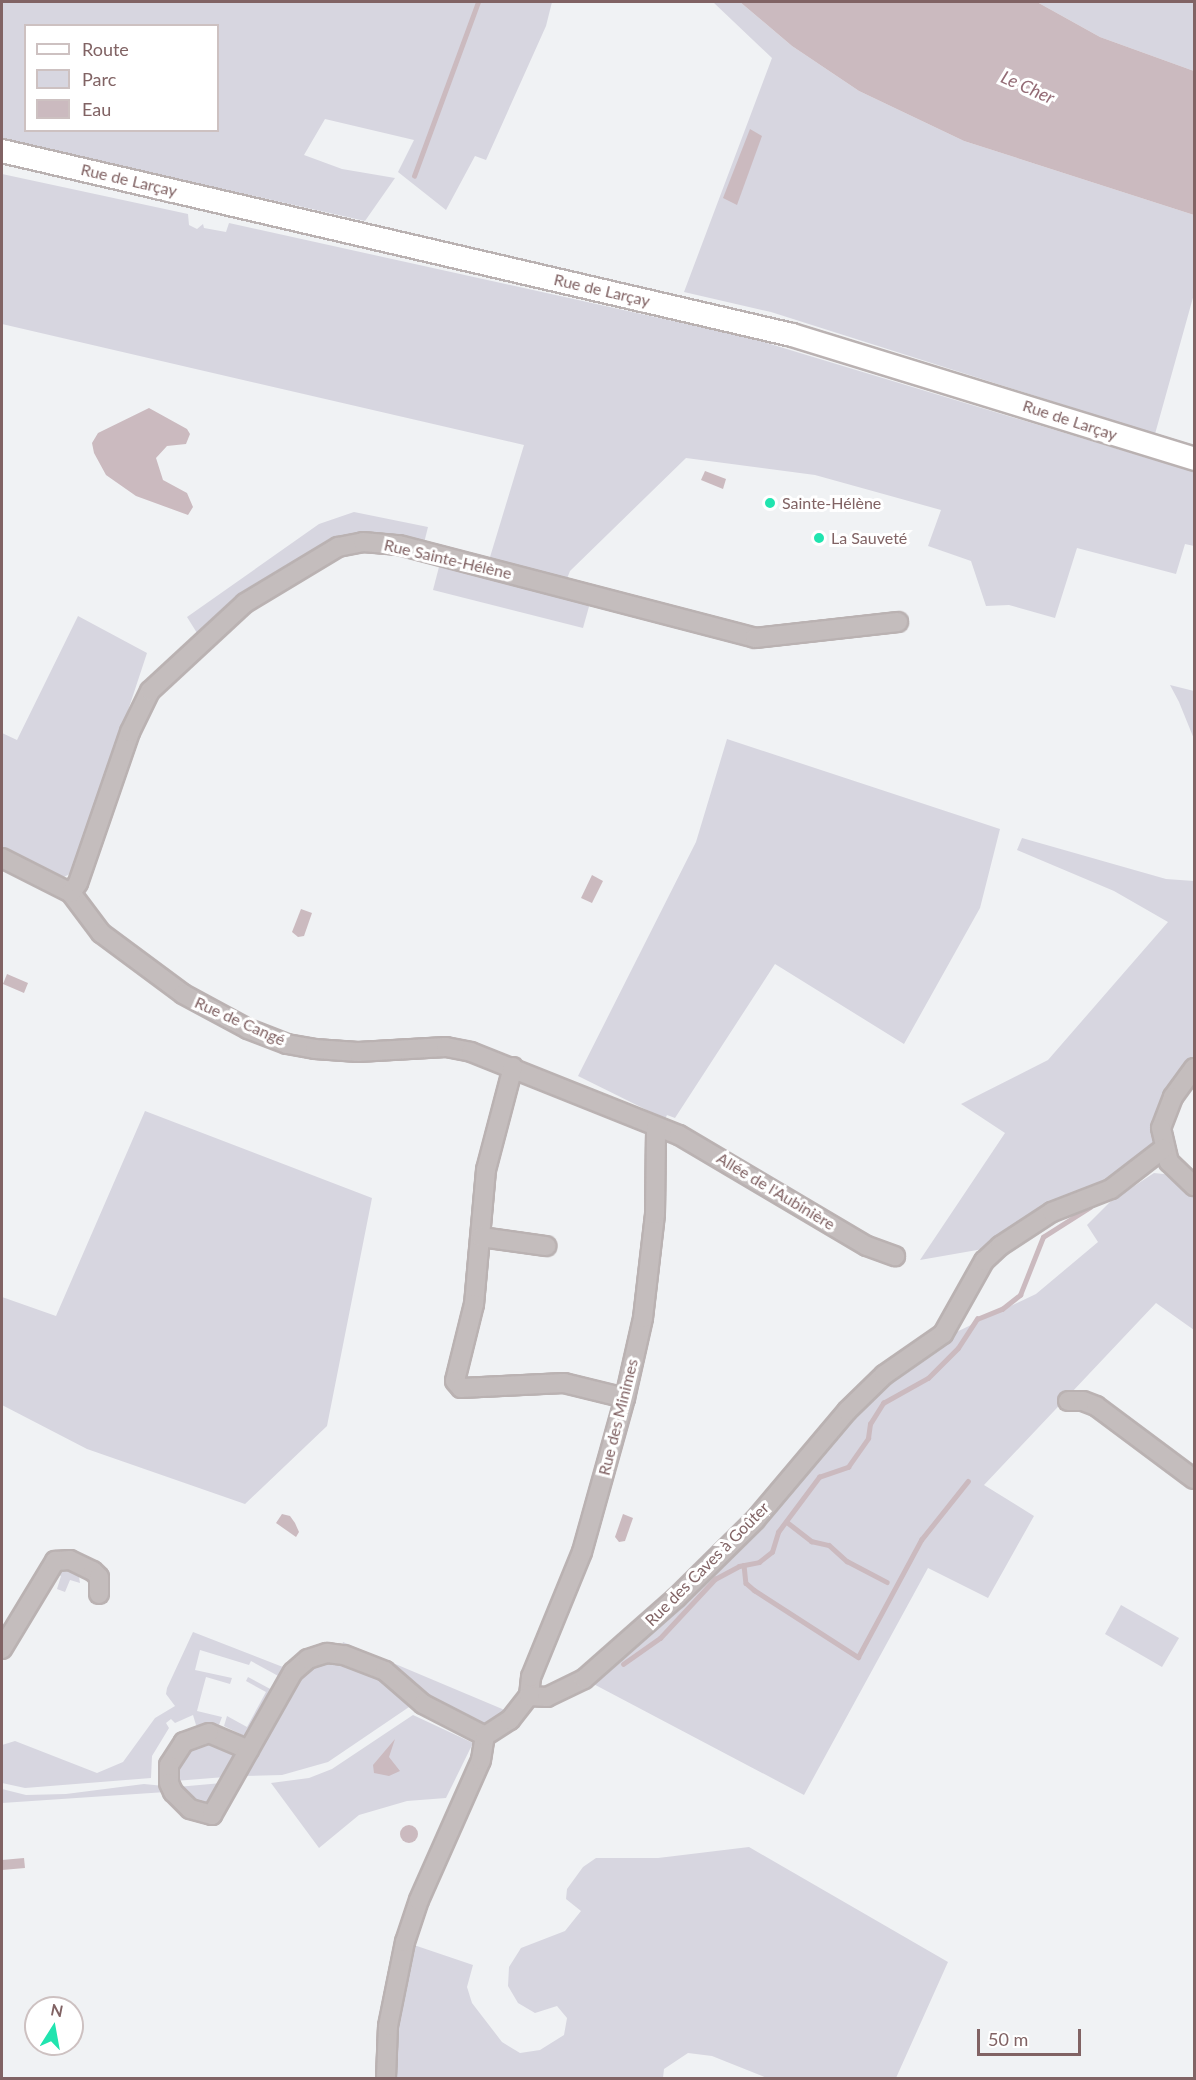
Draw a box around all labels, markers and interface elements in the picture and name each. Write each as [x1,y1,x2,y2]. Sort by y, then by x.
legend [24,24,219,132]
text: Route [82,38,129,60]
water label: Le Cher [998,66,1058,108]
text: Parc [82,68,116,90]
text: Eau [82,98,111,120]
street label: Rue de Larçay [79,160,179,200]
street label: Rue de Larçay [552,270,652,310]
street label: Rue de Larçay [1020,396,1120,444]
place label: Sainte-Hélène [782,493,881,513]
marker: Sainte-Hélène [763,496,777,510]
place label: La Sauveté [831,528,907,548]
marker: La Sauveté [812,531,826,545]
street label: Rue Sainte-Hélène [382,535,514,583]
street label: Rue de Cangé [192,993,288,1049]
street label: Allée de l'Aubinière [713,1148,839,1234]
street label: Rue des Minimes [594,1357,642,1477]
street label: Rue des Caves à Goûter [641,1498,773,1630]
north arrow [24,1996,84,2056]
text: N [49,1999,65,2020]
scale bar [980,2017,1084,2055]
text: 50 m [988,2028,1028,2050]

